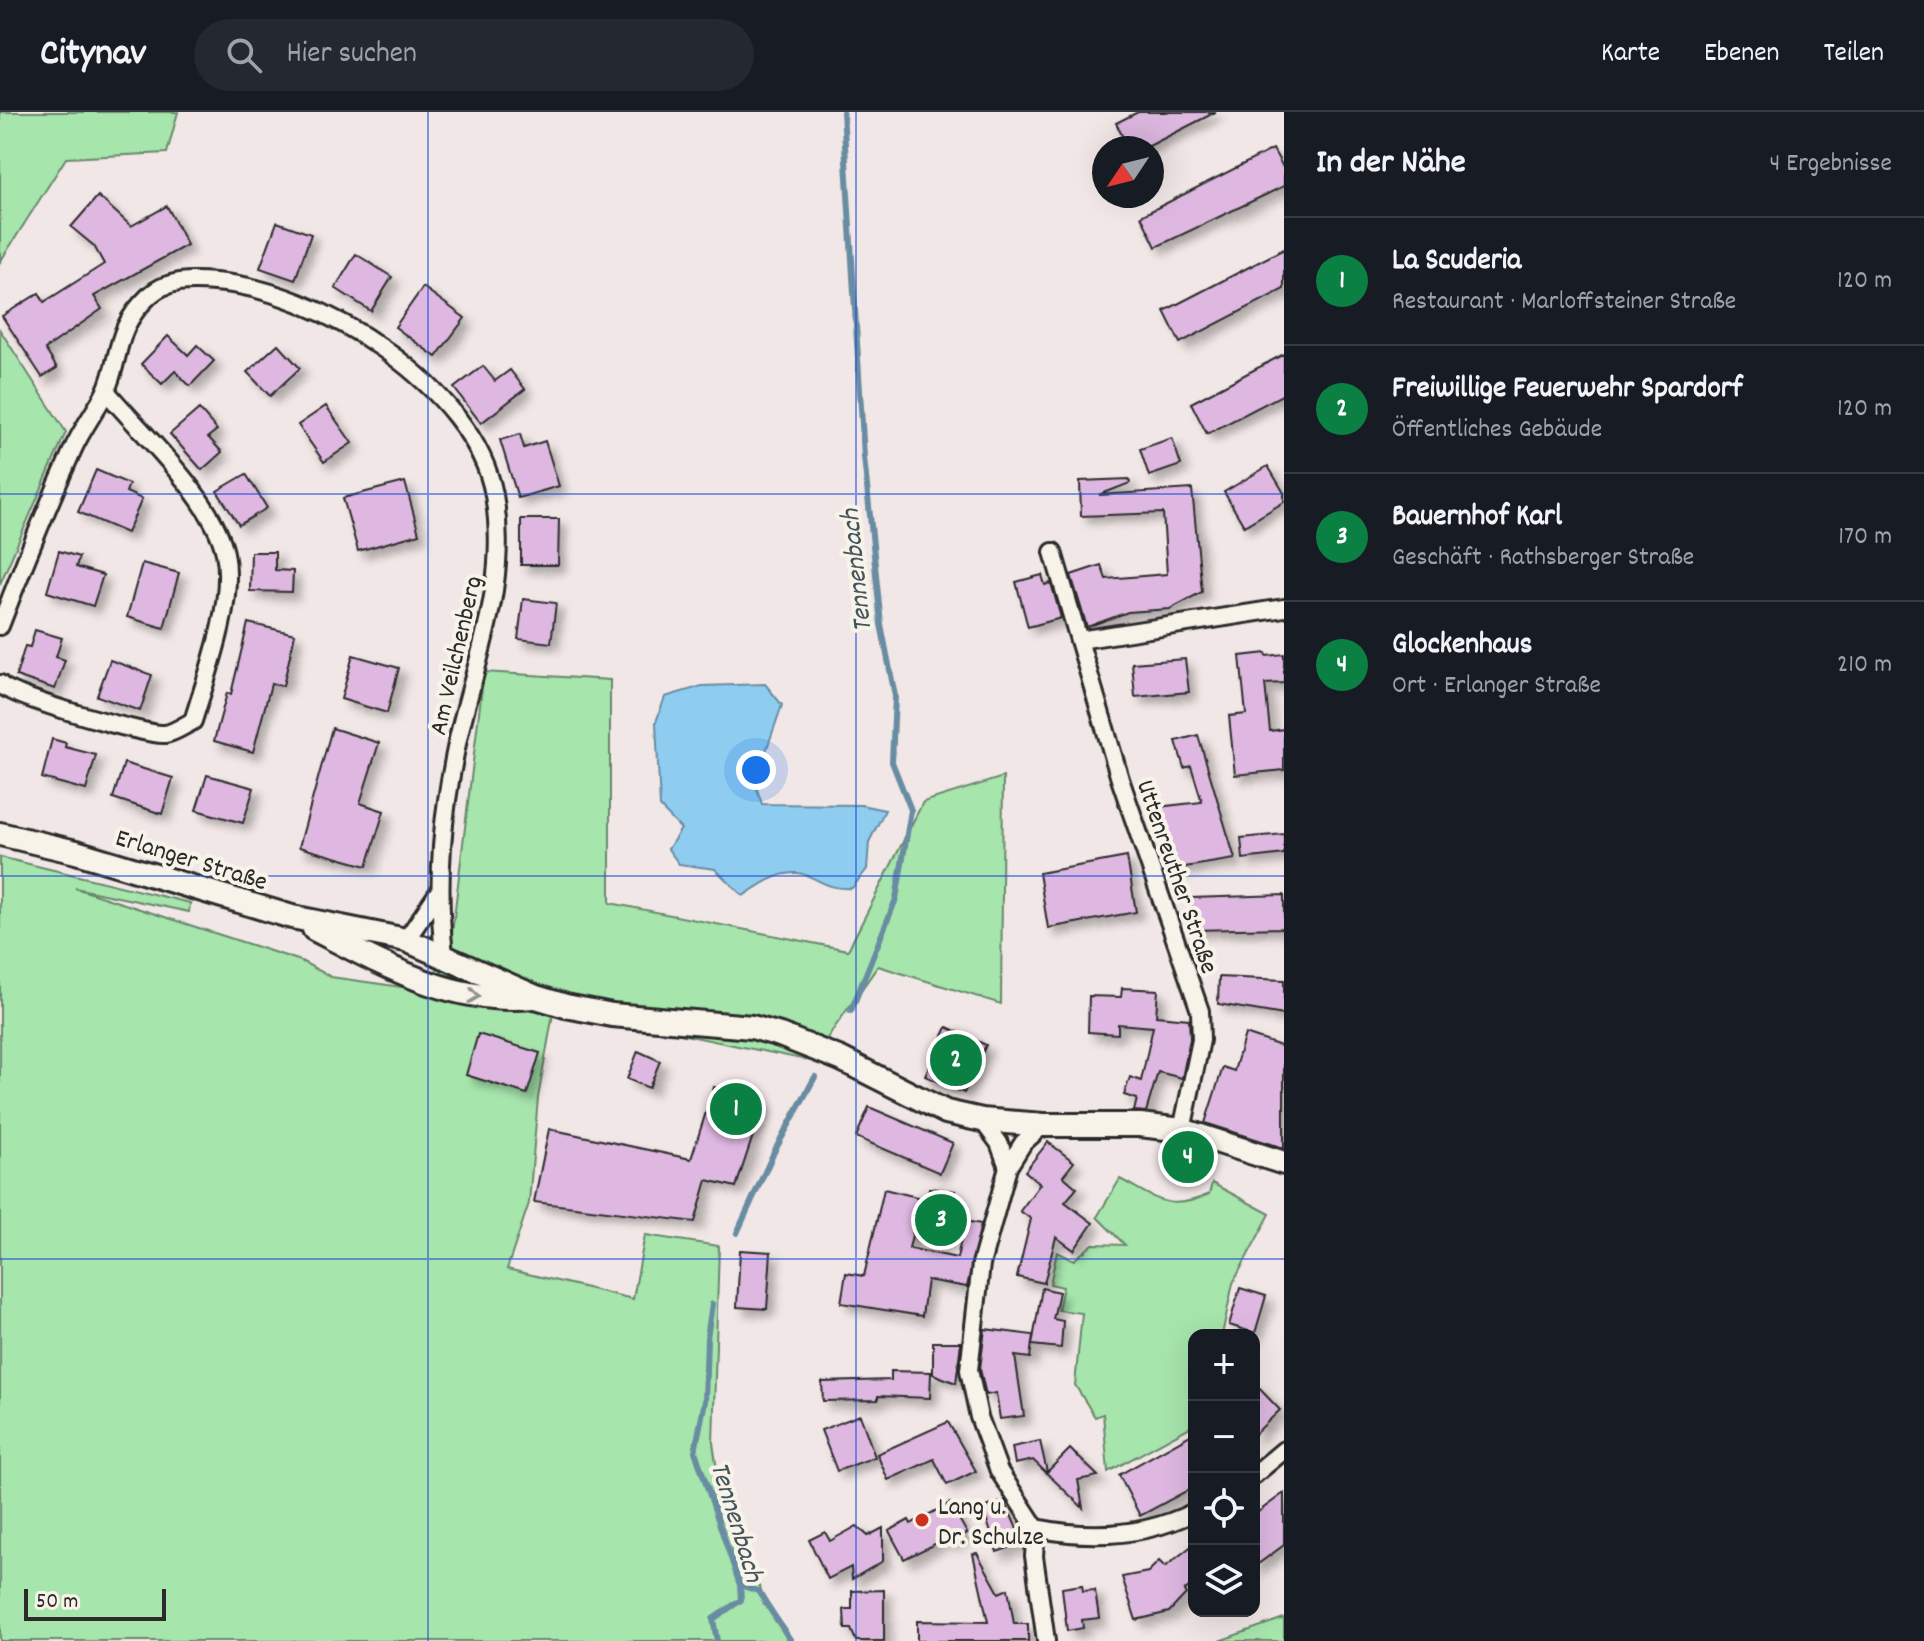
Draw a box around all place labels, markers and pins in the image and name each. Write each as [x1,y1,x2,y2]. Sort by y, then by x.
pin: 2 [930,1030,982,1090]
pin: 1 [710,1079,762,1139]
pin: 4 [1162,1127,1214,1187]
pin: 3 [915,1190,967,1250]
place label: Lang u. Dr. Schulze [938,1490,1044,1557]
marker: Lang u. Dr. Schulze [913,1511,931,1529]

